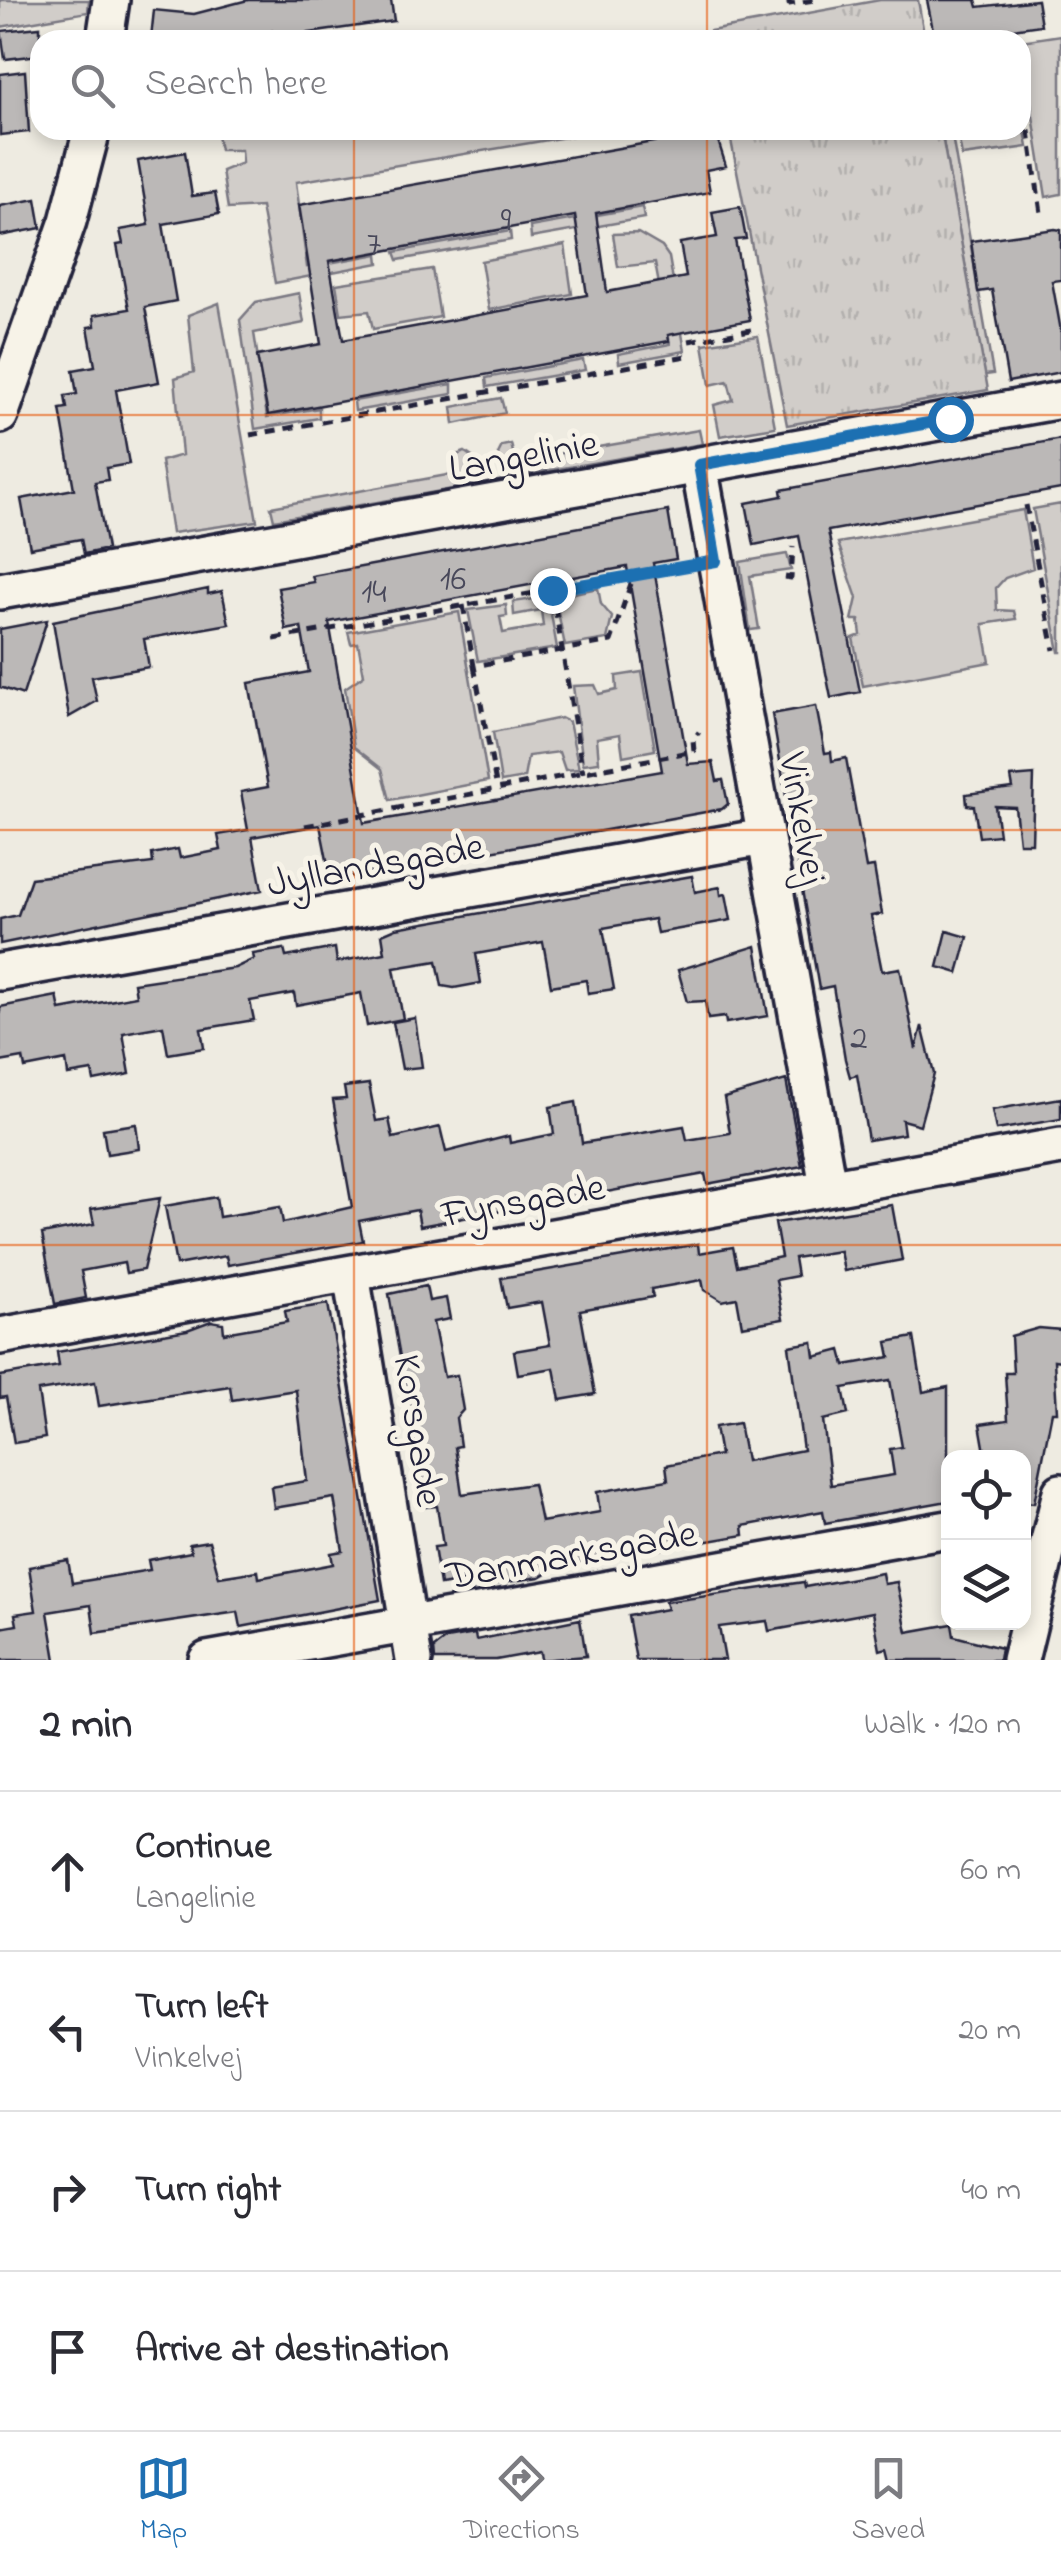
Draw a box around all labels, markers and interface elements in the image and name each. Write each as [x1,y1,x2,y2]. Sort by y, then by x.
search box [30,30,1031,140]
text: Search here [145,57,327,113]
icon: search [65,58,120,113]
house number: 9 [501,196,512,247]
house number: 7 [367,220,381,271]
route start [928,397,974,443]
street label: Langelinie [444,416,603,501]
house number: 16 [440,555,466,606]
house number: 14 [361,568,387,619]
route end [530,568,576,614]
street label: Vinkelvej [760,747,841,890]
street label: Jyllandsgade [263,819,489,916]
house number: 2 [850,1014,868,1065]
street label: Fynsgade [437,1160,610,1247]
street label: Korsgade [374,1351,457,1511]
map controls [941,1450,1031,1630]
button: locate [941,1450,1031,1540]
street label: Danmarksgade [441,1506,702,1609]
button: layers [941,1540,1031,1630]
text: 2 min [40,1695,132,1756]
text: Walk · 120 m [864,1702,1021,1749]
text: Continue [135,1820,271,1876]
icon: ahead [40,1844,95,1899]
text: 60 m [960,1848,1021,1895]
text: Langelinie [135,1876,256,1923]
text: Turn left [135,1980,268,2036]
icon: left [40,2004,95,2059]
text: 20 m [958,2008,1021,2055]
text: Vinkelvej [135,2036,241,2083]
text: Turn right [135,2163,281,2219]
icon: right [40,2164,95,2219]
text: 40 m [961,2168,1021,2215]
text: Arrive at destination [135,2323,449,2379]
icon: arrive [40,2324,95,2379]
tab: Map [136,2451,191,2552]
tab: Directions [463,2451,580,2552]
tab: Saved [852,2451,925,2552]

